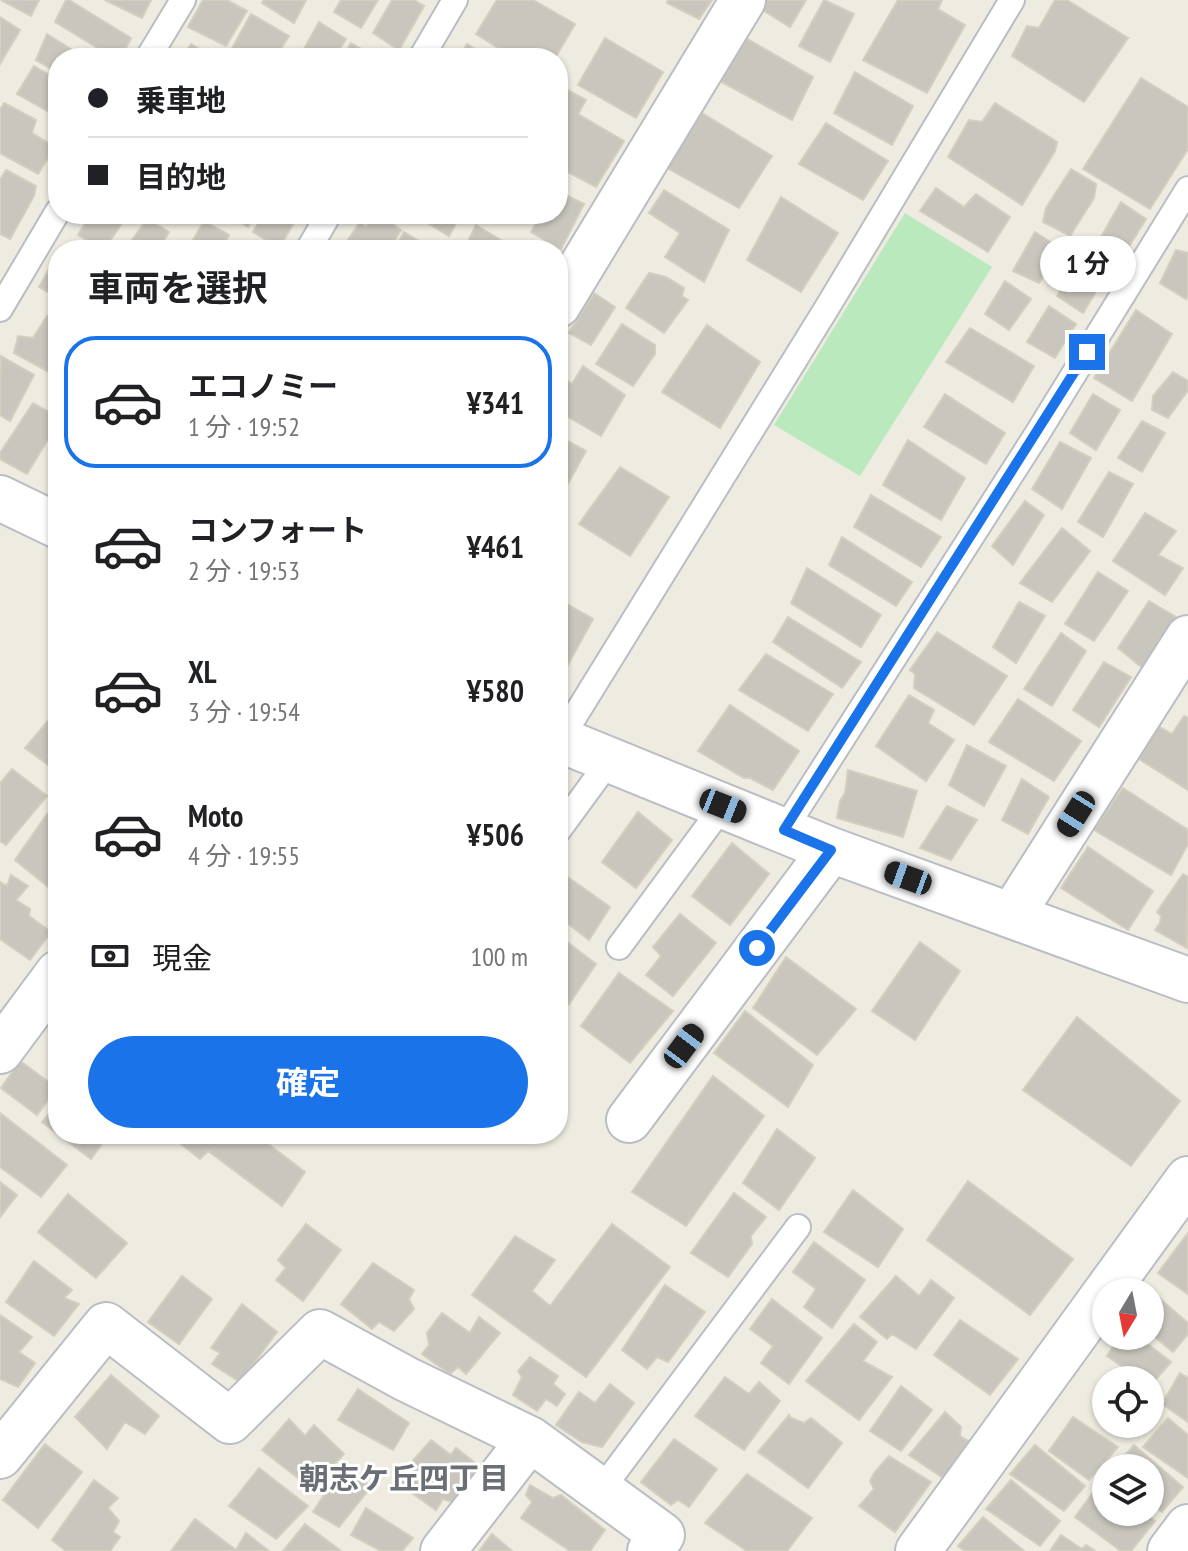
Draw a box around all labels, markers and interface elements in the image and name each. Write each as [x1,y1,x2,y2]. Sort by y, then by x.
text: 乗車地 [136,80,226,119]
text: 目的地 [136,157,226,196]
callout: 1 分 [1039,236,1135,292]
text: 1 分 [1066,247,1110,280]
text: 車両を選択 [88,264,268,311]
route end [1069,334,1105,370]
icon: car [92,366,164,438]
text: エコノミー [188,366,338,405]
text: ¥341 [467,383,524,422]
text: 1 分 · 19:52 [188,410,300,443]
icon: car [92,510,164,582]
text: コンフォート [188,510,367,549]
text: ¥461 [467,527,524,566]
text: 2 分 · 19:53 [188,554,300,587]
text: XL [188,652,217,691]
icon: car [92,654,164,726]
text: ¥580 [467,671,524,710]
text: 3 分 · 19:54 [188,695,300,728]
car [696,786,750,826]
car [1053,787,1099,841]
text: Moto [188,796,243,835]
icon: car [92,798,164,870]
text: ¥506 [467,815,524,854]
text: 4 分 · 19:55 [188,839,300,872]
car [881,859,935,897]
route start [739,930,775,966]
icon: cash [88,934,132,978]
text: 現金 [152,938,212,977]
text: 100 m [470,940,528,973]
car [660,1020,708,1072]
button: 確定 [88,1036,528,1128]
north arrow [1092,1278,1164,1350]
map controls [1092,1278,1164,1526]
button: locate [1092,1366,1164,1438]
button: layers [1092,1454,1164,1526]
district label: 朝志ケ丘四丁目 [299,1458,509,1497]

